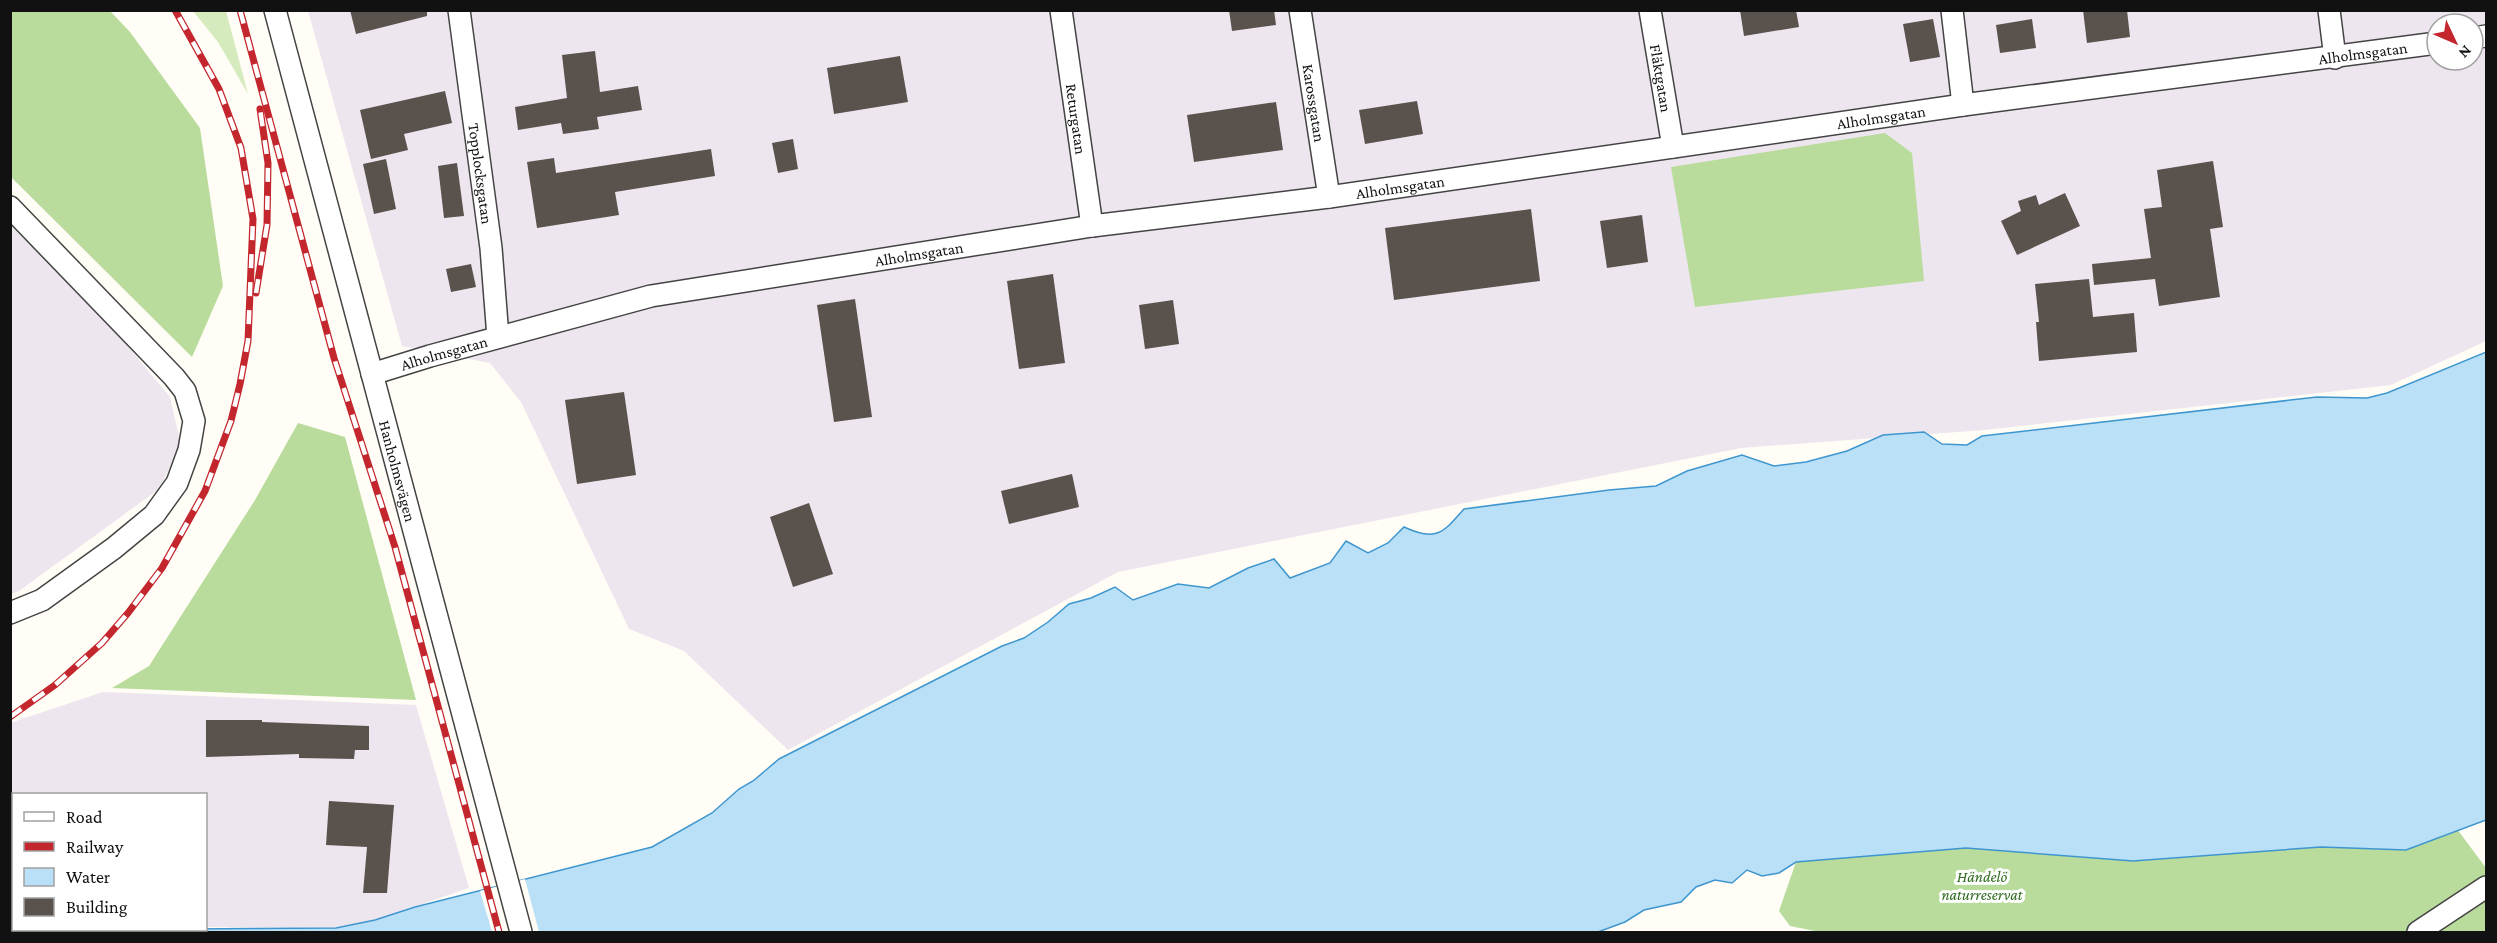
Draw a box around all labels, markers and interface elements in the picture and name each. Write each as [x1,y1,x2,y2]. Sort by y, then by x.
north arrow [2425,12,2485,72]
street label: Alholmsgatan [2317,38,2409,67]
text: N [2455,42,2475,62]
street label: Fläktgatan [1647,43,1676,114]
street label: Karossgatan [1300,63,1329,143]
street label: Returgatan [1063,82,1090,156]
street label: Alholmsgatan [1836,102,1927,132]
street label: Topplocksgatan [466,122,496,225]
street label: Alholmsgatan [1355,172,1446,201]
street label: Alholmsgatan [873,238,965,269]
street label: Alholmsgatan [398,332,490,373]
street label: Hanholmsvägen [376,418,420,524]
legend [12,793,207,931]
text: Road [66,807,103,827]
text: Railway [66,837,124,857]
text: Water [66,867,111,887]
park label: Händelö naturreservat [1941,868,2023,903]
text: Building [66,897,128,917]

